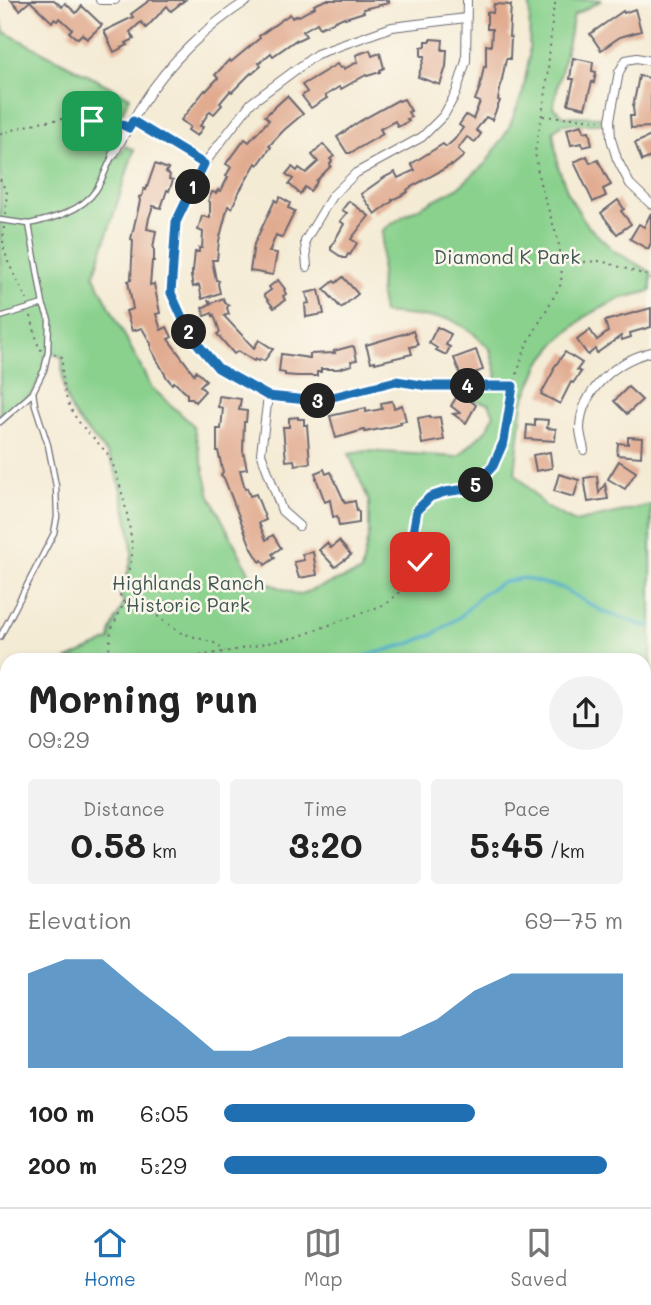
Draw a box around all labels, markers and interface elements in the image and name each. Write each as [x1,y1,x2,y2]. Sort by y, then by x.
pin [62,91,122,151]
icon: arrive [73,102,111,140]
pin: 1 [176,170,210,204]
text: 1 [188,174,197,199]
park label: Diamond K Park [434,244,580,269]
pin: 2 [172,314,206,350]
text: 2 [183,319,194,344]
pin: 4 [450,368,486,404]
text: 4 [461,373,474,398]
pin: 3 [300,384,336,418]
text: 3 [312,388,323,413]
pin: 5 [458,468,494,503]
text: 5 [470,472,481,497]
pin [390,532,450,592]
icon: check [401,543,439,581]
park label: Highlands Ranch Historic Park [112,570,264,617]
text: Morning run [28,673,258,723]
button: share [549,676,623,750]
text: 09:29 [28,724,89,754]
text: Distance [83,796,165,821]
text: Time [304,796,347,821]
text: Pace [504,796,550,821]
text: 0.58 [70,821,146,867]
text: 3:20 [288,821,363,867]
text: 5:45 [469,821,544,867]
text: km [146,838,177,863]
text: /km [544,838,585,863]
text: Elevation [28,905,131,935]
text: 69–75 m [525,905,623,935]
text: 100 m [28,1098,94,1128]
text: 6:05 [140,1098,189,1128]
text: 200 m [28,1150,97,1180]
text: 5:29 [140,1150,187,1180]
tab: Home [84,1224,136,1291]
tab: Map [304,1224,342,1291]
tab: Saved [511,1224,567,1291]

